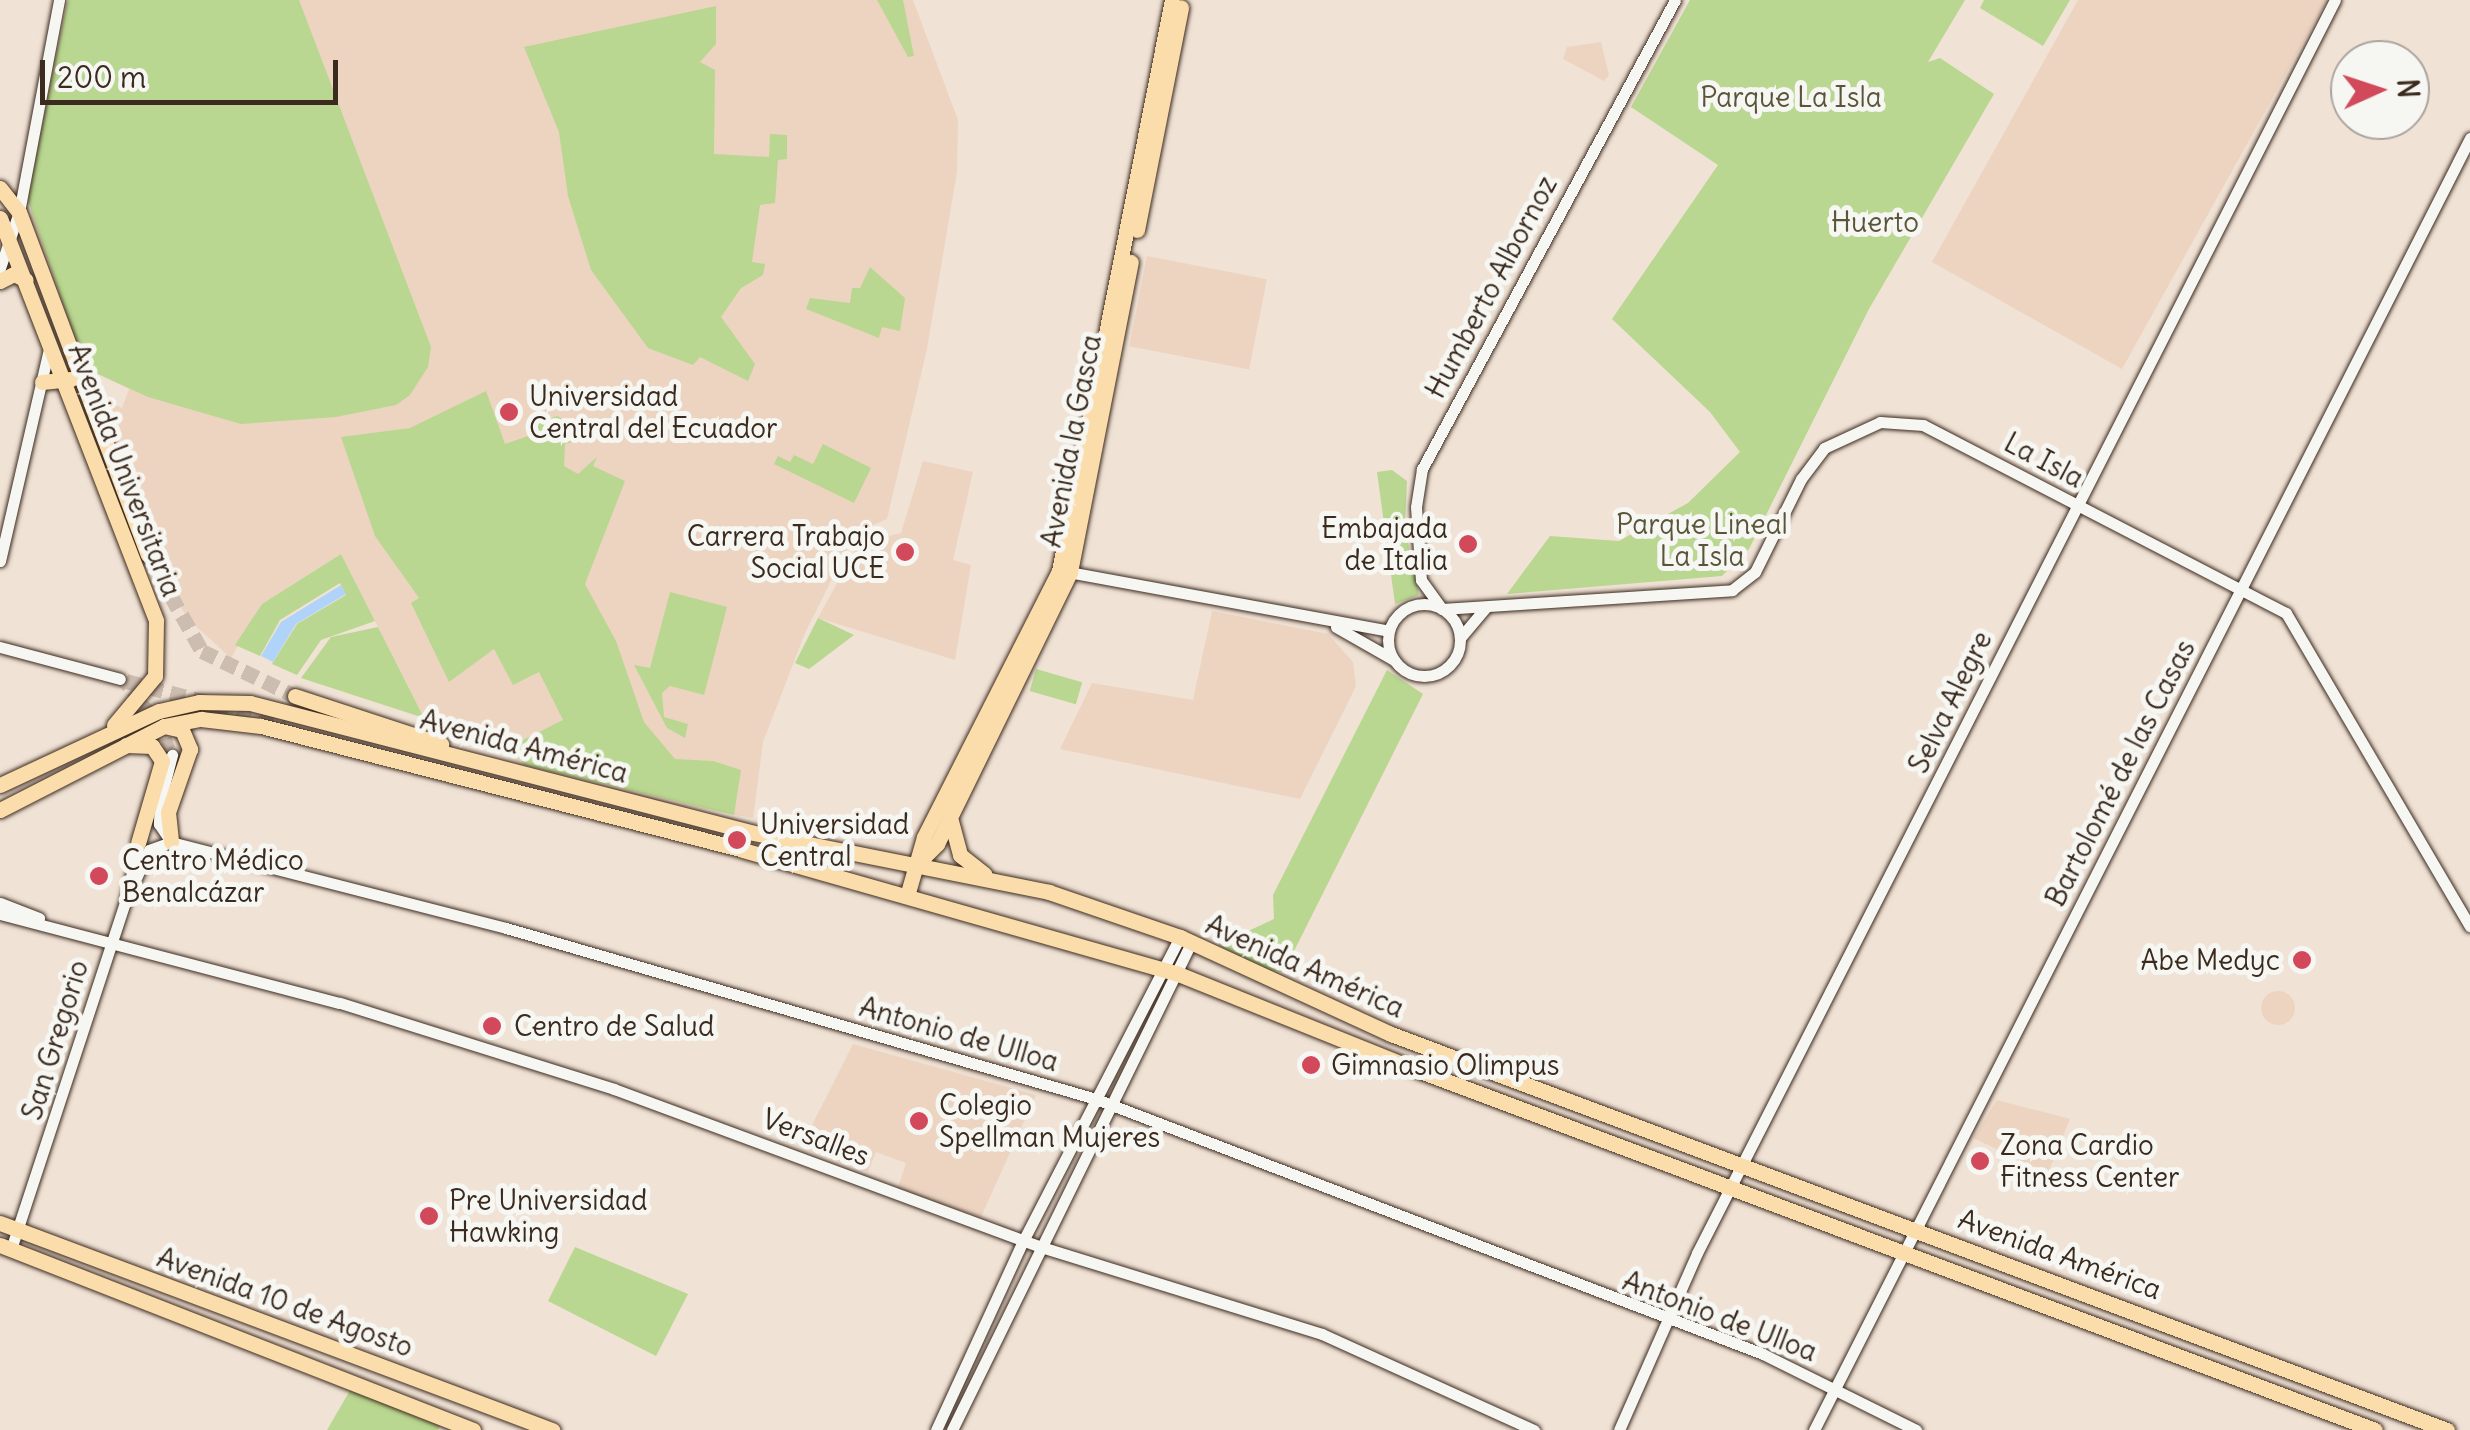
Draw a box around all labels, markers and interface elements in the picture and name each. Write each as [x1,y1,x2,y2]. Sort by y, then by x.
scale bar [45,40,342,102]
north arrow [2330,40,2430,140]
text: 200 m [57,58,146,96]
text: N [2389,78,2426,99]
park label: Parque La Isla [1700,80,1882,114]
street label: Humberto Albornoz [1418,170,1564,404]
park label: Huerto [1831,205,1919,239]
street label: Avenida la Gasca [1034,332,1108,550]
street label: Avenida Universitaria [61,339,189,601]
place label: Universidad Central del Ecuador [529,379,778,445]
marker: Universidad Central del Ecuador [498,401,520,423]
street label: La Isla [1999,425,2089,495]
park label: Parque Lineal La Isla [1616,507,1788,573]
place label: Embajada de Italia [1321,511,1448,577]
place label: Carrera Trabajo Social UCE [687,519,885,585]
marker: Embajada de Italia [1457,533,1479,555]
marker: Carrera Trabajo Social UCE [894,541,916,563]
street label: Selva Alegre [1901,626,1999,778]
street label: Bartolomé de las Casas [2038,634,2202,912]
street label: Avenida América [417,702,631,790]
place label: Universidad Central [760,807,909,873]
marker: Universidad Central [724,827,750,853]
place label: Centro Médico Benalcázar [122,843,304,909]
marker: Centro Médico Benalcázar [86,863,112,889]
street label: Avenida América [1201,907,1409,1025]
place label: Abe Medyc [2141,943,2280,977]
marker: Abe Medyc [2289,947,2315,973]
street label: San Gregorio [15,956,95,1124]
street label: Antonio de Ulloa [856,990,1062,1078]
place label: Centro de Salud [514,1009,714,1043]
marker: Centro de Salud [479,1013,505,1039]
place label: Gimnasio Olimpus [1331,1048,1559,1082]
marker: Gimnasio Olimpus [1300,1054,1322,1076]
place label: Colegio Spellman Mujeres [939,1088,1160,1154]
street label: Versalles [758,1101,874,1173]
marker: Colegio Spellman Mujeres [908,1110,930,1132]
place label: Zona Cardio Fitness Center [2000,1128,2179,1194]
marker: Zona Cardio Fitness Center [1969,1150,1991,1172]
place label: Pre Universidad Hawking [449,1183,647,1249]
street label: Avenida América [1954,1202,2166,1306]
marker: Pre Universidad Hawking [418,1205,440,1227]
street label: Avenida 10 de Agosto [153,1240,417,1364]
street label: Antonio de Ulloa [1618,1264,1822,1368]

